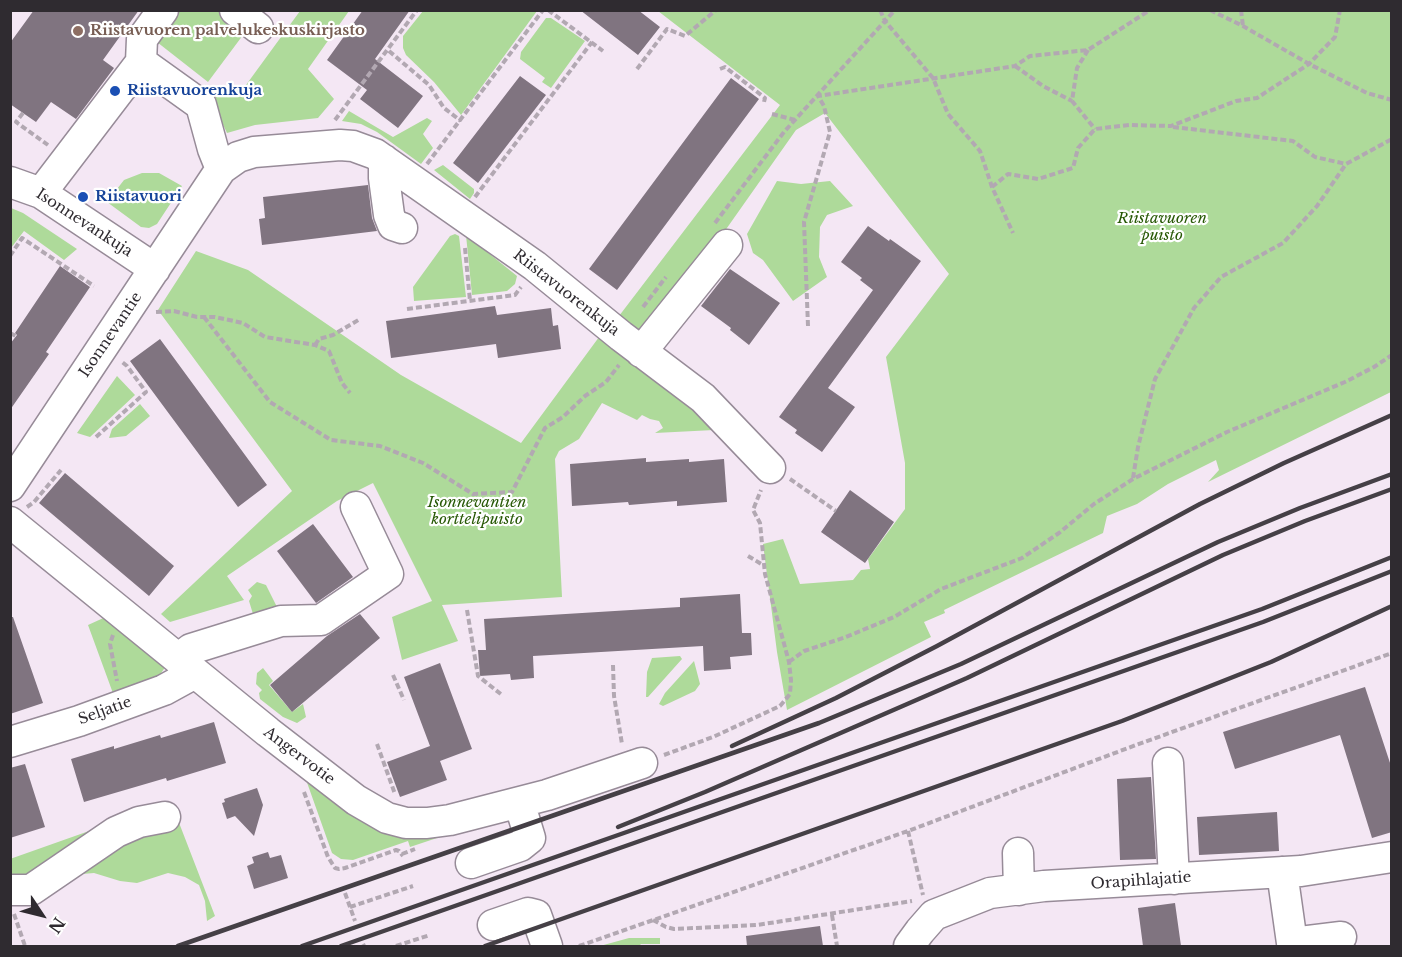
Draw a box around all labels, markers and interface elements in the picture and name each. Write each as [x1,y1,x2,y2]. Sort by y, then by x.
place label: Riistavuoren palvelukeskuskirjasto [90,22,365,40]
marker: Riistavuoren palvelukeskuskirjasto [71,24,85,38]
place label: Riistavuorenkuja [127,82,262,100]
marker: Riistavuorenkuja [108,84,122,98]
street label: Isonnevankuja [32,185,136,261]
place label: Riistavuori [95,188,182,206]
marker: Riistavuori [76,190,90,204]
park label: Riistavuoren puisto [1117,210,1207,245]
street label: Riistavuorenkuja [509,246,623,340]
street label: Isonnevantie [76,289,146,381]
park label: Isonnevantien korttelipuisto [428,494,526,529]
street label: Seljatie [76,693,134,729]
street label: Angervotie [260,723,338,789]
street label: Orapihlajatie [1090,869,1192,893]
north arrow [12,885,72,945]
text: N [44,913,69,937]

